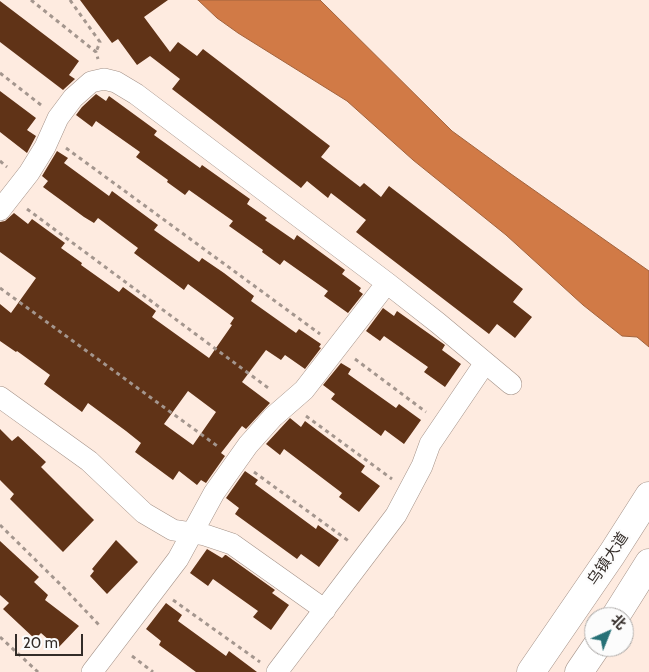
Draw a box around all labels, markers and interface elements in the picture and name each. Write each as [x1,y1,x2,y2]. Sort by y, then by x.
street label: 乌镇大道 [584,529,632,589]
north arrow [584,607,634,657]
text: 北 [607,611,630,633]
scale bar [18,624,85,656]
text: 20 m [23,634,58,652]

